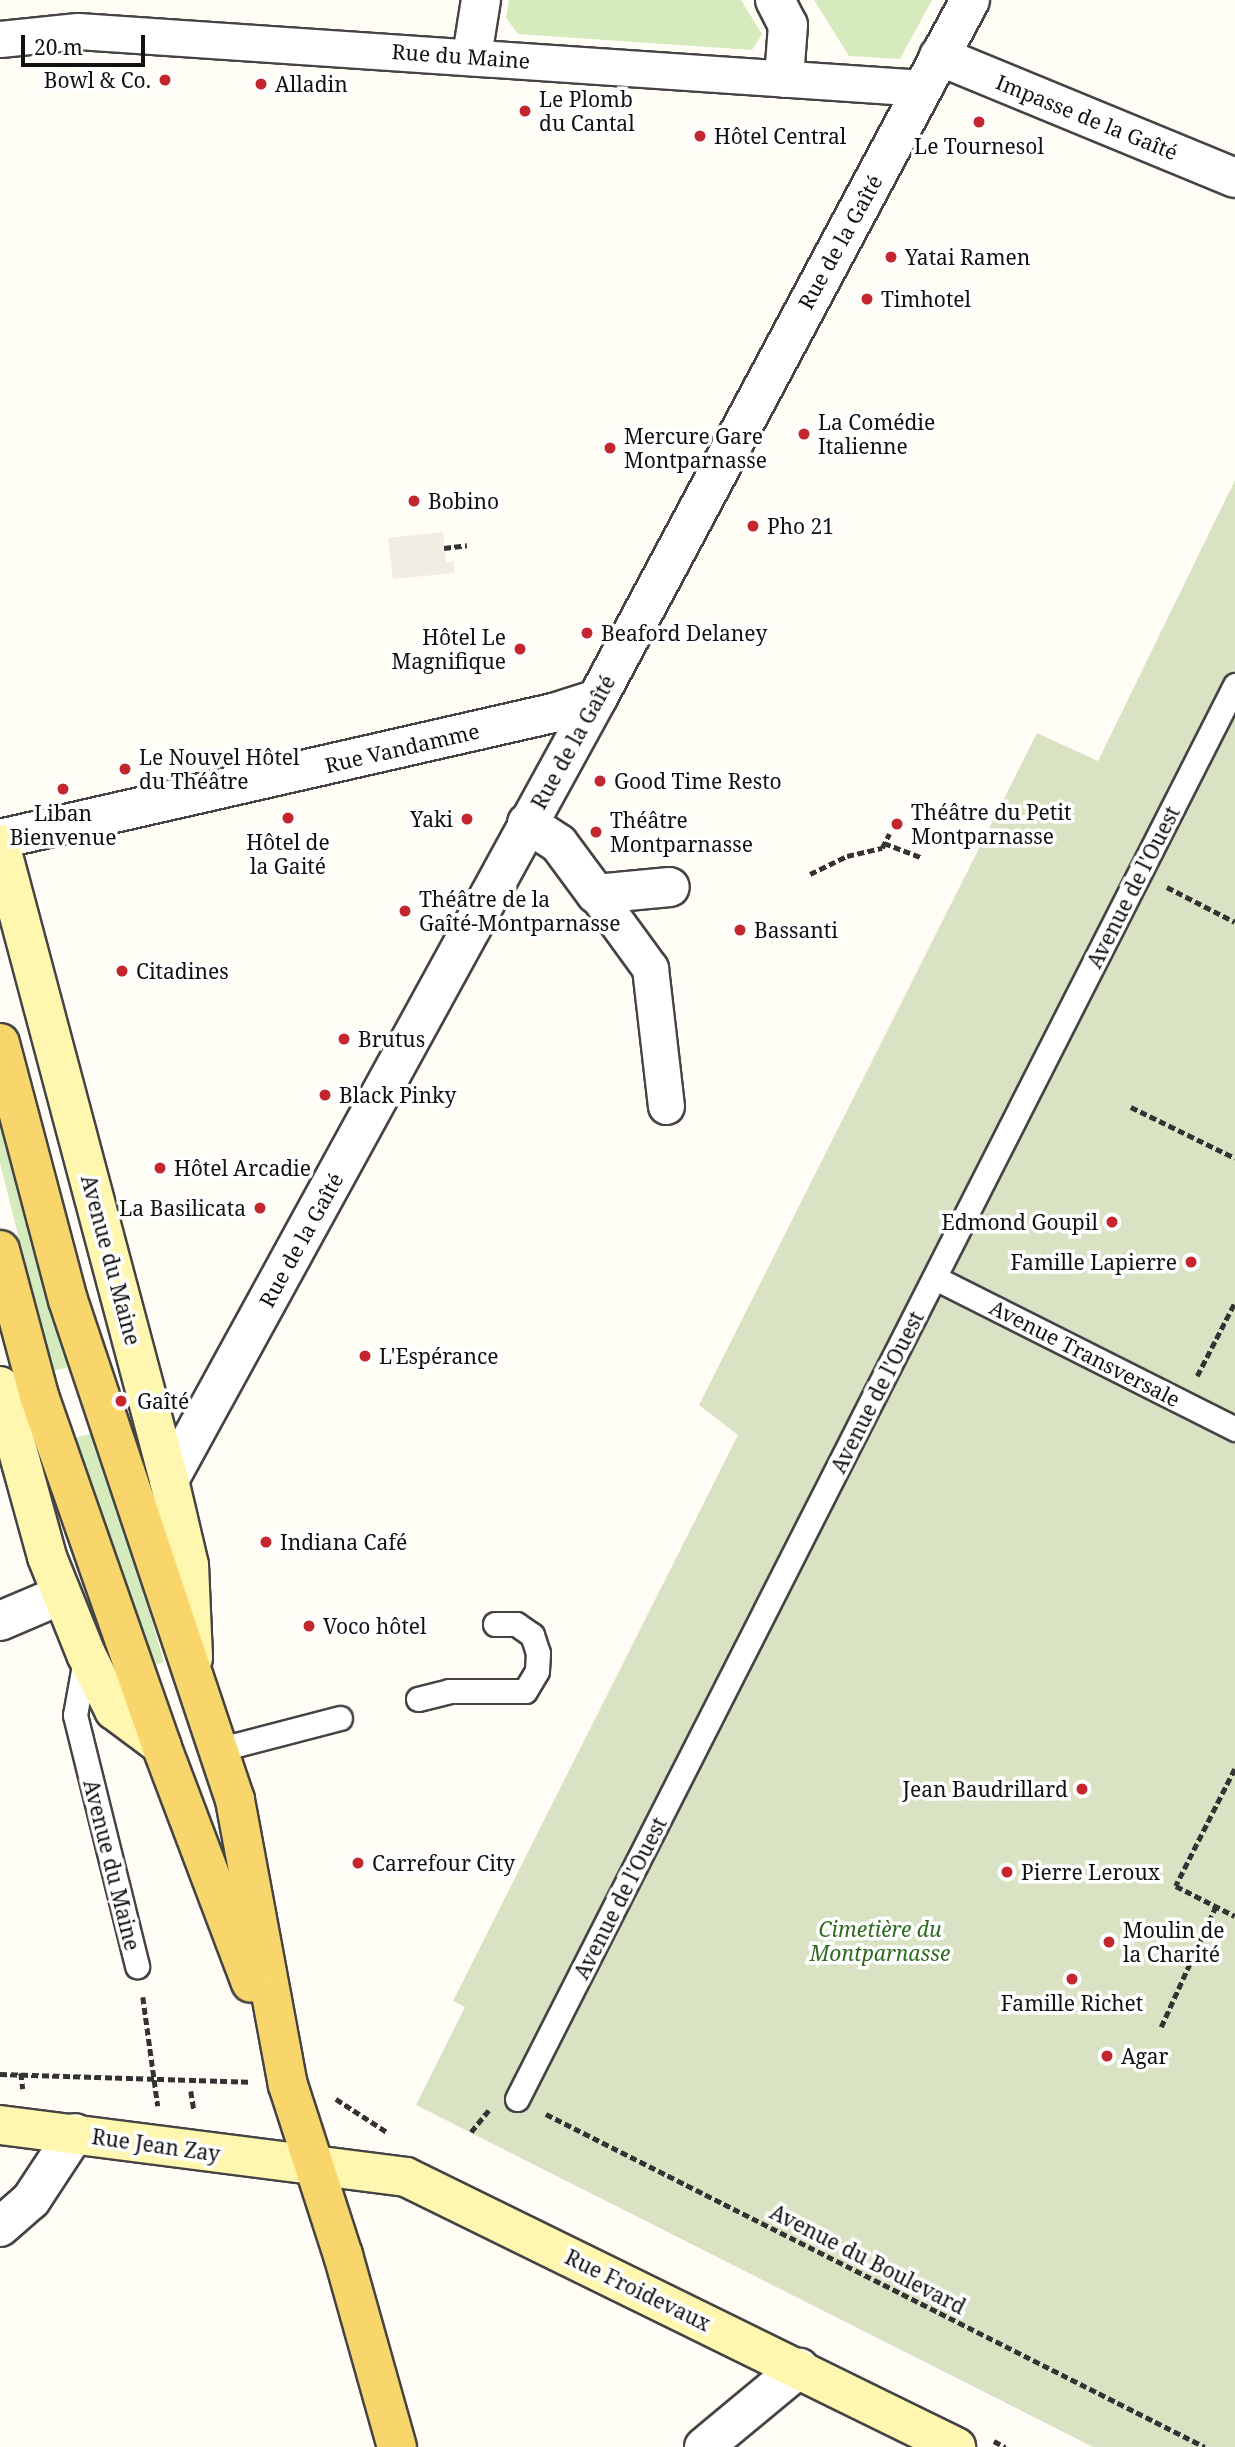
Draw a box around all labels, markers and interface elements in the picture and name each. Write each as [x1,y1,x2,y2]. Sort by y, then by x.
scale bar [24,21,149,65]
text: 20 m [34,33,83,61]
street label: Rue du Maine [391,39,531,73]
place label: Bowl & Co. [44,67,151,93]
street label: Impasse de la Gaîté [993,69,1181,165]
place label: Alladin [275,71,348,97]
marker: Bowl & Co. [157,72,173,88]
marker: Alladin [253,76,269,92]
place label: Le Plomb du Cantal [539,86,635,136]
marker: Le Plomb du Cantal [517,103,533,119]
marker: Le Tournesol [971,114,987,130]
place label: Hôtel Central [714,123,846,149]
marker: Hôtel Central [692,128,708,144]
place label: Le Tournesol [914,133,1044,159]
street label: Rue de la Gaîté [793,171,887,313]
place label: Yatai Ramen [905,244,1030,270]
marker: Yatai Ramen [883,249,899,265]
place label: Timhotel [881,286,971,312]
marker: Timhotel [859,291,875,307]
place label: La Comédie Italienne [818,409,935,459]
place label: Mercure Gare Montparnasse [624,423,767,473]
marker: La Comédie Italienne [796,426,812,442]
marker: Mercure Gare Montparnasse [602,440,618,456]
place label: Bobino [428,488,499,514]
marker: Bobino [406,493,422,509]
place label: Pho 21 [767,513,834,539]
marker: Pho 21 [745,518,761,534]
place label: Beaford Delaney [601,620,767,646]
place label: Hôtel Le Magnifique [392,624,506,674]
marker: Beaford Delaney [579,625,595,641]
marker: Hôtel Le Magnifique [512,641,528,657]
street label: Rue de la Gaîté [526,671,620,813]
street label: Rue Vandamme [322,718,482,778]
place label: Le Nouvel Hôtel du Théâtre [139,744,300,794]
marker: Le Nouvel Hôtel du Théâtre [117,761,133,777]
place label: Good Time Resto [614,768,782,794]
marker: Good Time Resto [592,773,608,789]
marker: Liban Bienvenue [55,781,71,797]
place label: Théâtre du Petit Montparnasse [911,799,1071,849]
place label: Liban Bienvenue [10,800,116,850]
street label: Avenue de l'Ouest [1081,802,1185,972]
place label: Yaki [410,806,453,832]
place label: Théâtre Montparnasse [610,807,753,857]
marker: Hôtel de la Gaité [280,810,296,826]
marker: Yaki [459,811,475,827]
marker: Théâtre du Petit Montparnasse [889,816,905,832]
marker: Théâtre Montparnasse [588,824,604,840]
place label: Hôtel de la Gaité [246,829,330,879]
place label: Théâtre de la Gaîté-Montparnasse [419,886,621,936]
marker: Théâtre de la Gaîté-Montparnasse [397,903,413,919]
place label: Bassanti [754,917,838,943]
marker: Bassanti [732,922,748,938]
place label: Citadines [136,958,229,984]
marker: Citadines [114,963,130,979]
place label: Brutus [358,1026,425,1052]
marker: Brutus [336,1031,352,1047]
place label: Black Pinky [339,1082,456,1108]
marker: Black Pinky [317,1087,333,1103]
place label: Hôtel Arcadie [174,1155,311,1181]
marker: Hôtel Arcadie [152,1160,168,1176]
street label: Rue de la Gaîté [254,1169,348,1311]
street label: Avenue du Maine [76,1172,146,1348]
place label: La Basilicata [119,1195,246,1221]
marker: La Basilicata [252,1200,268,1216]
place label: Edmond Goupil [942,1209,1098,1235]
marker: Edmond Goupil [1104,1214,1120,1230]
place label: Famille Lapierre [1011,1249,1177,1275]
marker: Famille Lapierre [1183,1254,1199,1270]
street label: Avenue Transversale [986,1294,1184,1412]
street label: Avenue de l'Ouest [825,1307,929,1477]
place label: L'Espérance [379,1343,499,1369]
marker: L'Espérance [357,1348,373,1364]
place label: Gaîté [137,1388,189,1414]
marker: Gaîté [111,1391,131,1411]
place label: Indiana Café [280,1529,407,1555]
marker: Indiana Café [258,1534,274,1550]
place label: Voco hôtel [323,1613,427,1639]
marker: Voco hôtel [301,1618,317,1634]
place label: Jean Baudrillard [902,1776,1068,1802]
street label: Avenue du Maine [79,1777,145,1953]
marker: Jean Baudrillard [1074,1781,1090,1797]
street label: Avenue de l'Ouest [568,1813,672,1983]
place label: Carrefour City [372,1850,515,1876]
marker: Carrefour City [350,1855,366,1871]
place label: Pierre Leroux [1021,1859,1160,1885]
marker: Pierre Leroux [999,1864,1015,1880]
park label: Cimetière du Montparnasse [810,1916,950,1966]
place label: Moulin de la Charité [1123,1917,1225,1967]
marker: Moulin de la Charité [1101,1934,1117,1950]
marker: Famille Richet [1064,1971,1080,1987]
place label: Famille Richet [1001,1990,1143,2016]
place label: Agar [1121,2043,1168,2069]
marker: Agar [1099,2048,1115,2064]
street label: Rue Jean Zay [90,2124,222,2166]
street label: Avenue du Boulevard [766,2199,970,2319]
street label: Rue Froidevaux [561,2244,715,2336]

